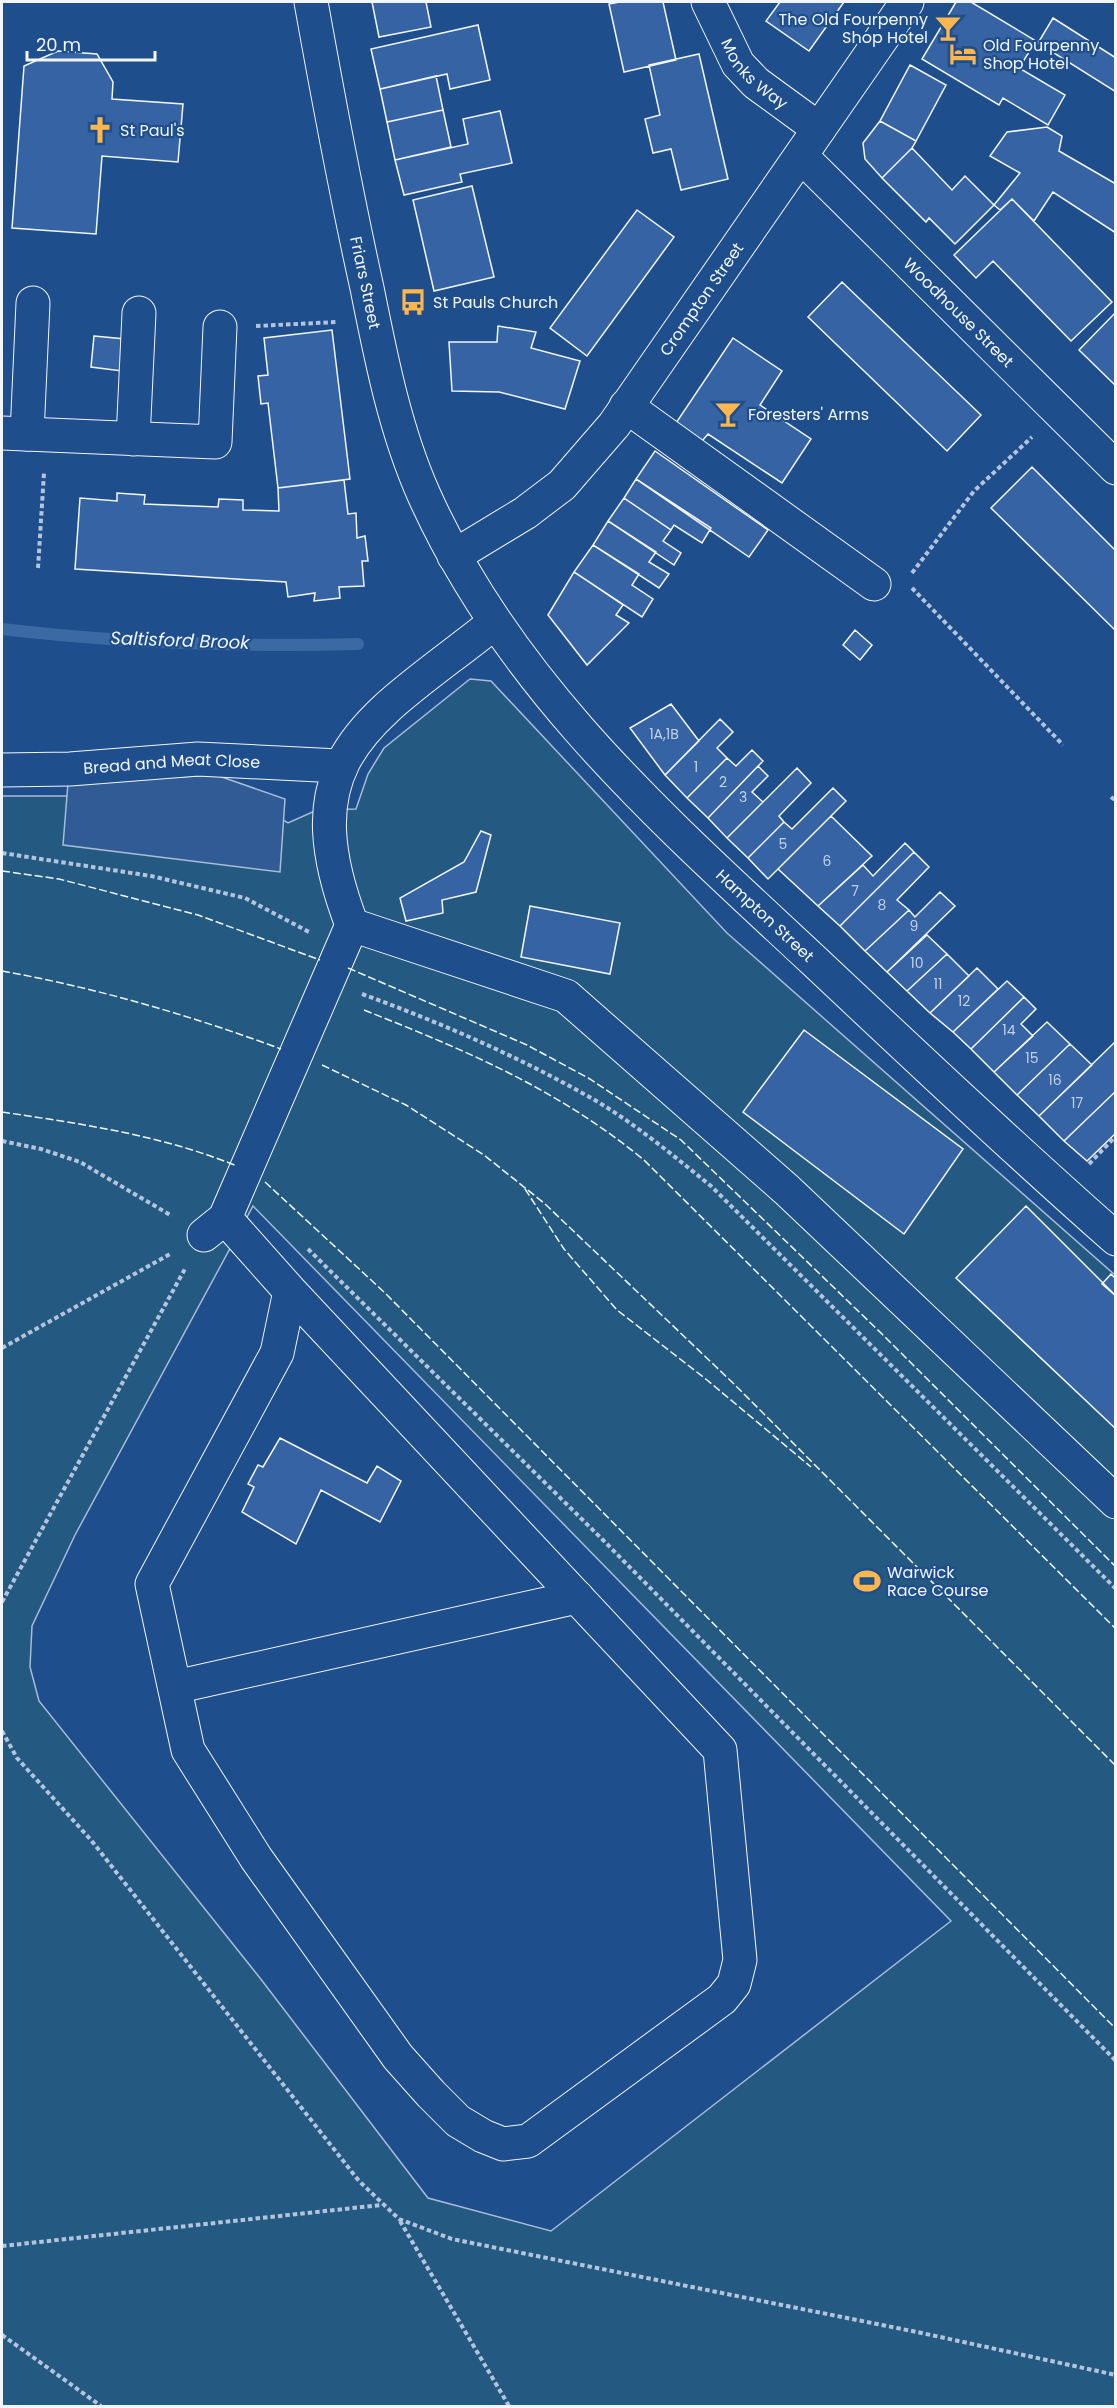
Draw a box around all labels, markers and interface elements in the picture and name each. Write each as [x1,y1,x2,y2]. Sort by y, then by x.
place label: The Old Fourpenny Shop Hotel [779,8,928,49]
bar icon: The Old Fourpenny Shop Hotel [933,13,963,43]
scale bar [27,24,154,62]
text: 20 m [36,32,81,57]
place label: Old Fourpenny Shop Hotel [983,34,1099,75]
street label: Monks Way [716,35,793,114]
hotel icon: Old Fourpenny Shop Hotel [948,39,978,69]
church icon: St Paul's [85,115,115,145]
place label: St Paul's [120,119,185,142]
street label: Friars Street [345,234,387,331]
street label: Crompton Street [654,238,749,360]
street label: Woodhouse Street [898,252,1019,372]
bus stop icon: St Pauls Church [398,287,428,317]
place label: St Pauls Church [433,291,558,314]
bar icon: Foresters' Arms [713,399,743,429]
place label: Foresters' Arms [748,403,869,426]
water label: Saltisford Brook [110,625,251,655]
house number: 1A,1B [649,724,679,744]
street label: Bread and Meat Close [82,747,261,779]
house number: 1 [694,757,698,777]
house number: 2 [719,772,727,792]
house number: 3 [739,787,747,807]
house number: 5 [779,834,787,854]
house number: 6 [823,851,832,871]
street label: Hampton Street [711,864,820,967]
house number: 7 [851,881,859,901]
house number: 8 [878,895,887,915]
house number: 9 [910,916,918,936]
house number: 10 [910,953,924,973]
house number: 11 [934,974,942,994]
house number: 12 [958,991,970,1011]
house number: 14 [1002,1020,1016,1040]
house number: 15 [1025,1048,1039,1068]
house number: 16 [1048,1070,1062,1090]
house number: 17 [1071,1093,1083,1113]
place label: Warwick Race Course [887,1561,989,1602]
sports icon: Warwick Race Course [852,1566,882,1596]

